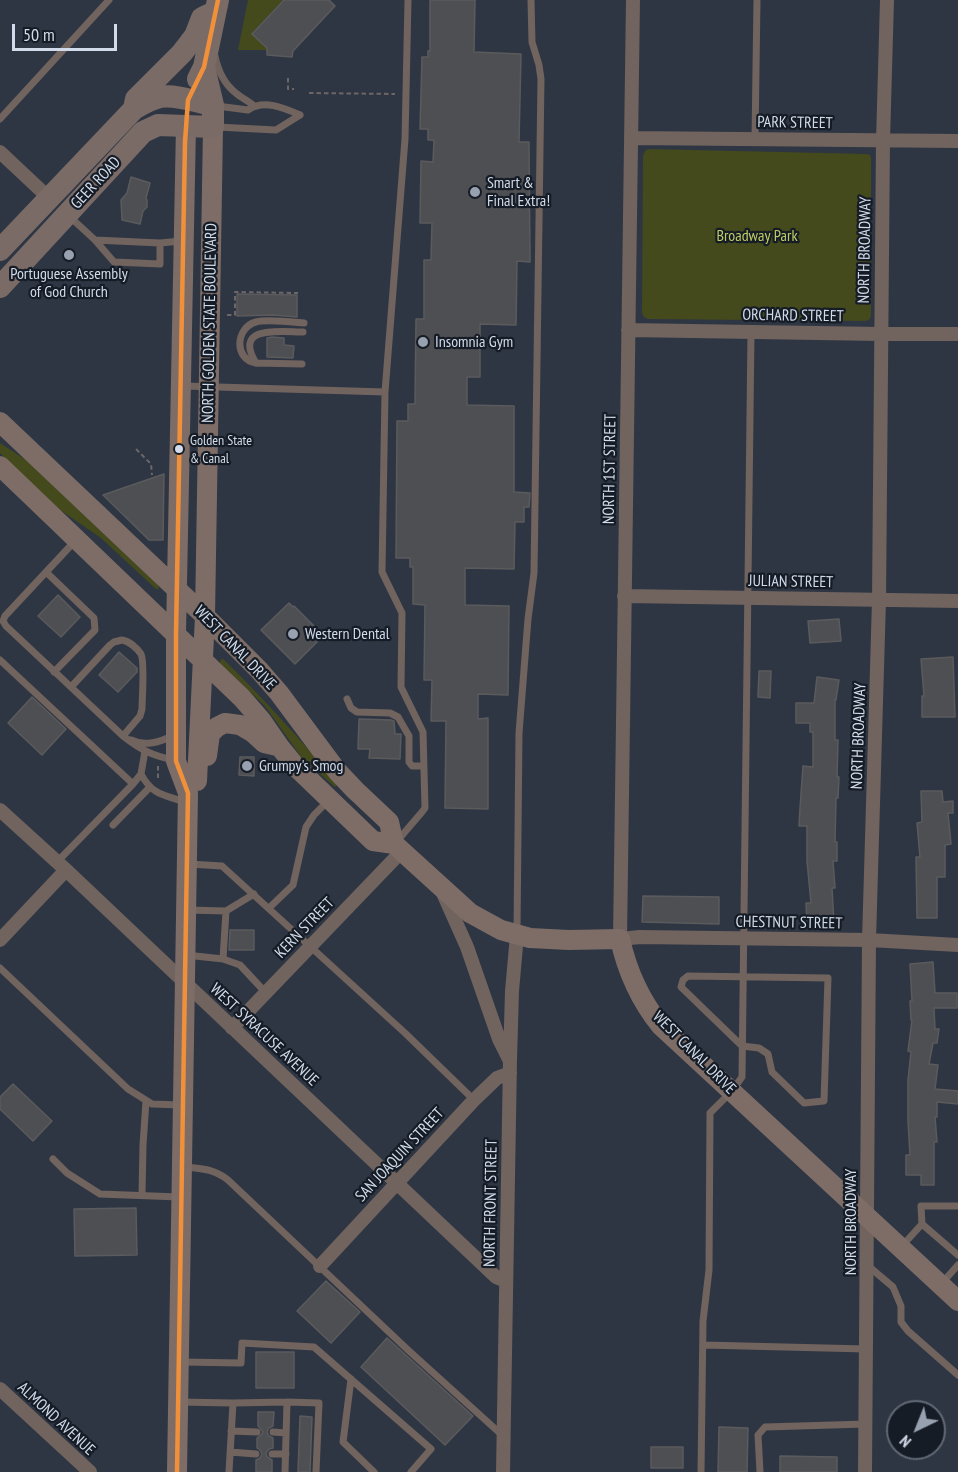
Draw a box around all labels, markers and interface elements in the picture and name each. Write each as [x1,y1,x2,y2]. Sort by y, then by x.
scale bar [15,12,120,50]
text: 50 m [23,23,55,46]
street label: PARK STREET [757,113,833,133]
street label: GEER ROAD [67,153,125,213]
place label: Smart & Final Extra! [487,173,550,211]
marker: Smart & Final Extra! [468,185,482,199]
street label: NORTH BROADWAY [854,197,876,303]
street label: NORTH GOLDEN STATE BOULEVARD [199,223,221,423]
park label: Broadway Park [716,226,798,246]
marker: Portuguese Assembly of God Church [62,248,76,262]
place label: Portuguese Assembly of God Church [10,264,128,302]
street label: ORCHARD STREET [742,306,844,326]
place label: Insomnia Gym [435,332,513,352]
marker: Insomnia Gym [416,335,430,349]
street label: NORTH 1ST STREET [599,414,621,524]
place label: Golden State & Canal [190,433,252,466]
marker: Golden State & Canal [173,443,185,455]
street label: JULIAN STREET [748,572,834,592]
street label: WEST CANAL DRIVE [190,602,280,694]
place label: Western Dental [305,624,389,644]
marker: Western Dental [286,627,300,641]
street label: NORTH BROADWAY [848,682,870,790]
place label: Grumpy's Smog [259,756,343,776]
marker: Grumpy's Smog [240,759,254,773]
street label: KERN STREET [271,894,339,962]
street label: CHESTNUT STREET [735,912,843,934]
street label: WEST SYRACUSE AVENUE [206,980,322,1090]
street label: WEST CANAL DRIVE [648,1007,740,1099]
street label: SAN JOAQUIN STREET [352,1104,448,1206]
street label: NORTH FRONT STREET [480,1139,502,1267]
street label: NORTH BROADWAY [841,1169,861,1275]
street label: ALMOND AVENUE [13,1378,99,1460]
north arrow [886,1400,946,1460]
text: N [895,1431,915,1452]

